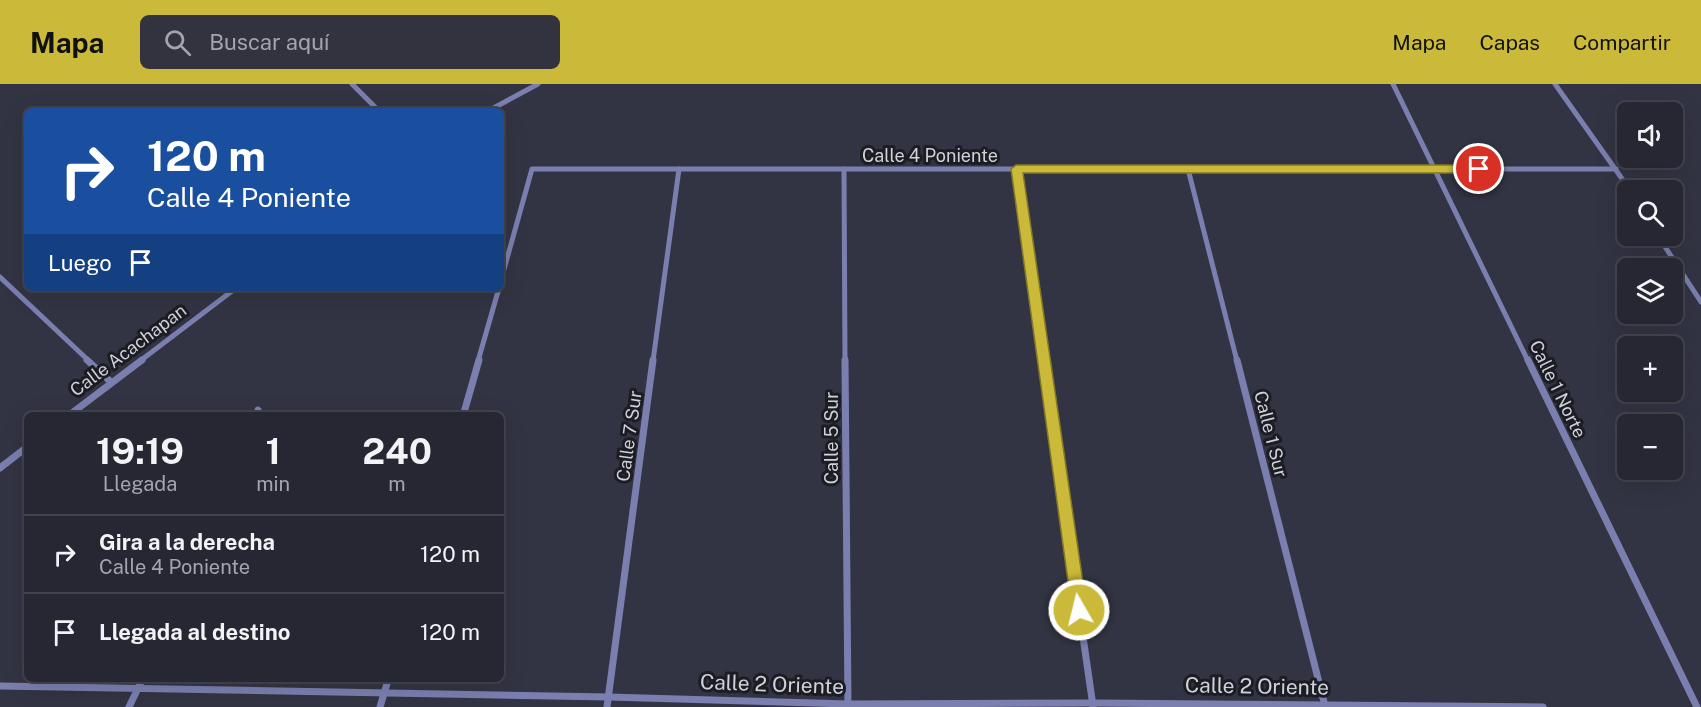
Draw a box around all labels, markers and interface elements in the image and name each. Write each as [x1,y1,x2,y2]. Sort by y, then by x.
search box [140,15,560,69]
text: Mapa [30,26,104,59]
icon: search [161,26,194,59]
text: Buscar aquí [209,29,329,55]
text: Mapa [1392,30,1446,55]
text: Capas [1479,30,1540,55]
text: Compartir [1573,30,1671,55]
map controls [1617,102,1683,480]
button: sound [1617,102,1683,168]
text: 120 m [147,131,266,180]
icon: right [48,132,126,210]
pin [1453,143,1504,194]
street label: Calle 4 Poniente [862,145,998,166]
icon: arrive [1462,152,1495,185]
button: search [1617,180,1683,246]
text: Calle 4 Poniente [147,181,351,213]
icon: arrive [124,246,157,279]
text: Luego [48,250,112,276]
button: layers [1617,258,1683,324]
street label: Calle Acachapan [66,300,190,400]
button: + [1617,336,1683,402]
street label: Calle 1 Norte [1525,337,1591,441]
street label: Calle 7 Sur [612,389,646,483]
street label: Calle 1 Sur [1250,389,1292,479]
street label: Calle 5 Sur [821,392,842,484]
button: − [1617,414,1683,480]
text: 19:19 [96,430,184,472]
text: 1 [265,430,281,472]
text: 240 [362,430,432,472]
text: Llegada [103,472,177,496]
text: min [256,472,290,496]
text: m [388,472,406,496]
text: Gira a la derecha [99,529,275,555]
icon: right [48,538,81,571]
text: 120 m [420,541,480,567]
text: Calle 4 Poniente [99,555,250,579]
position arrow [1047,578,1111,642]
icon: arrive [48,616,81,649]
text: Llegada al destino [99,619,290,645]
text: 120 m [420,619,480,645]
street label: Calle 2 Oriente [699,669,845,699]
street label: Calle 2 Oriente [1185,672,1329,700]

